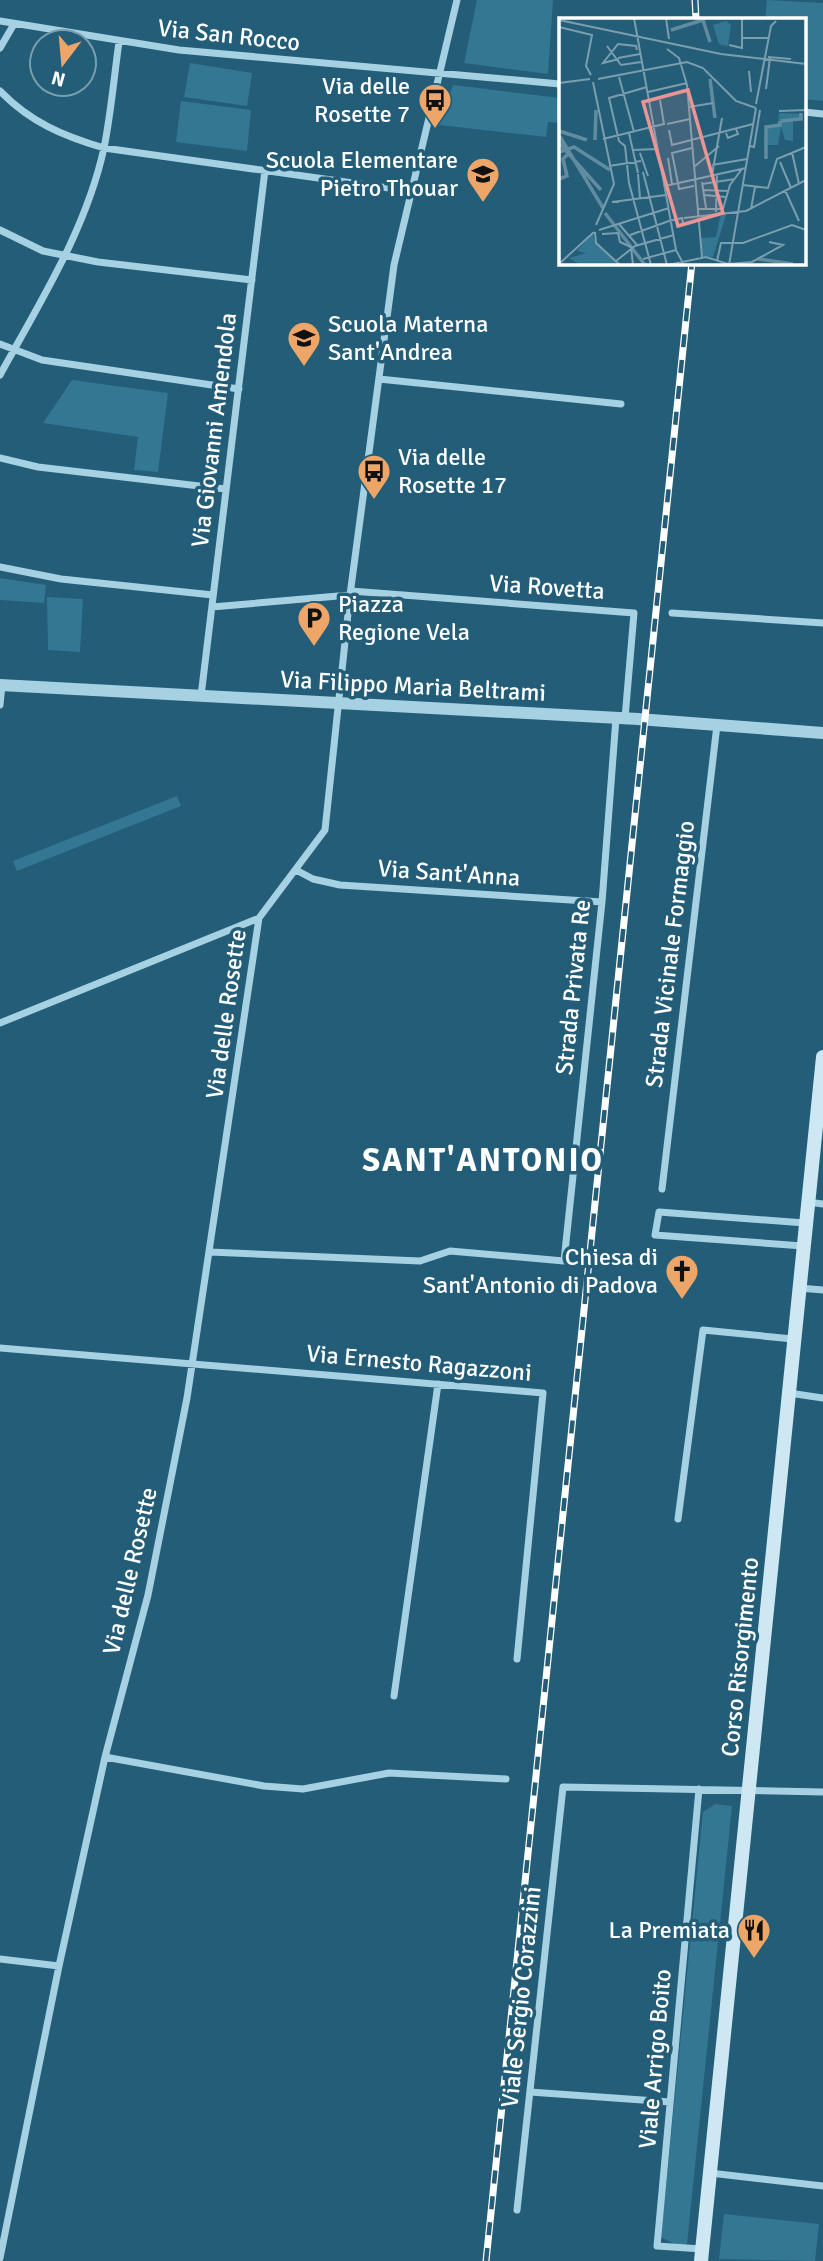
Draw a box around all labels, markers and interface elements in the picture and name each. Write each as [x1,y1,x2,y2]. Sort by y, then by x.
street label: Via San Rocco [156,13,302,57]
inset map [559,18,806,264]
north arrow [28,28,98,98]
text: N [49,65,68,92]
place label: Via delle Rosette 7 [314,71,410,129]
bus stop icon: Via delle Rosette 7 [416,81,454,130]
place label: Scuola Elementare Pietro Thouar [266,145,458,203]
school or university icon: Scuola Elementare Pietro Thouar [464,155,502,204]
place label: Scuola Materna Sant'Andrea [328,309,488,367]
street label: Via Giovanni Amendola [185,311,243,549]
school or university icon: Scuola Materna Sant'Andrea [285,319,323,368]
place label: Via delle Rosette 17 [398,442,507,500]
bus stop icon: Via delle Rosette 17 [355,452,393,501]
street label: Via Rovetta [488,568,606,606]
place label: Piazza Regione Vela [338,589,470,647]
parking icon: Piazza Regione Vela [295,599,333,648]
street label: Via Filippo Maria Beltrami [279,664,547,708]
street label: Strada Vicinale Formaggio [639,819,701,1089]
street label: Via Sant'Anna [377,853,521,893]
street label: Strada Privata Re [549,898,597,1076]
street label: Via delle Rosette [199,927,253,1101]
district label: SANT'ANTONIO [362,1141,604,1180]
place label: Chiesa di Sant'Antonio di Padova [423,1242,658,1300]
church icon: Chiesa di Sant'Antonio di Padova [663,1252,701,1301]
street label: Via Ernesto Ragazzoni [305,1338,533,1388]
street label: Via delle Rosette [96,1484,164,1658]
street label: Corso Risorgimento [715,1556,765,1758]
street label: Viale Sergio Corazzini [494,1885,548,2109]
restaurant icon: La Premiata [735,1911,773,1960]
place label: La Premiata [609,1915,730,1945]
street label: Viale Arrigo Boito [632,1968,678,2150]

